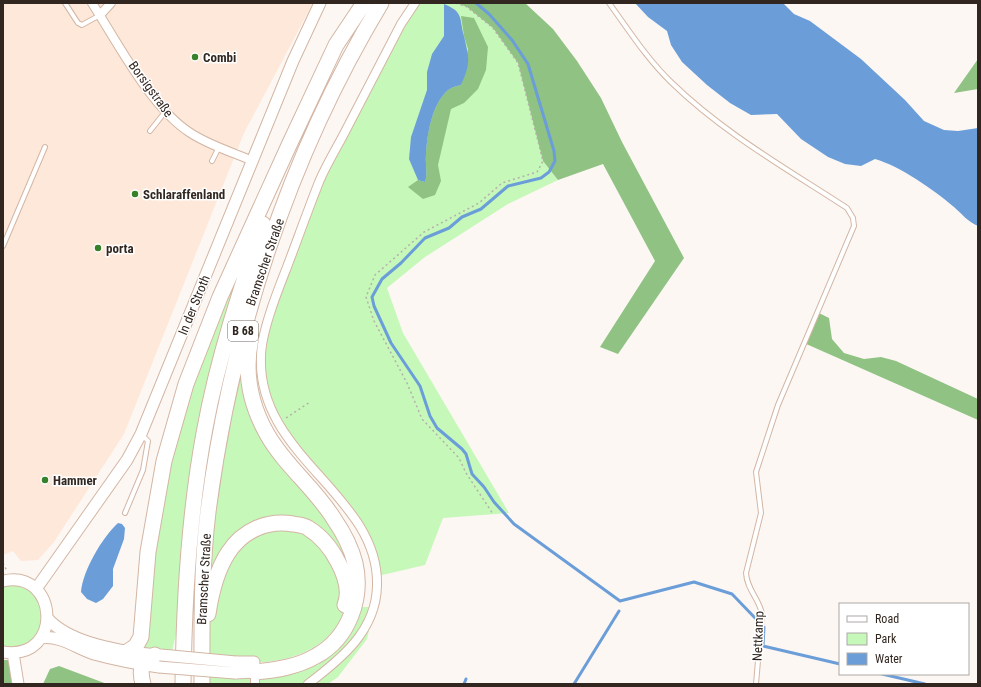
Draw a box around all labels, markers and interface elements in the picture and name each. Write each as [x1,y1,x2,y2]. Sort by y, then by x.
place label: Combi [203,50,236,65]
marker: Combi [190,52,200,62]
street label: Borsigstraße [126,58,176,120]
place label: Schlaraffenland [143,187,225,202]
marker: Schlaraffenland [130,189,140,199]
street label: Bramscher Straße [243,216,287,308]
place label: porta [106,241,134,256]
marker: porta [93,243,103,253]
street label: In der Stroth [175,273,213,337]
road number: B 68 [228,321,258,341]
place label: Hammer [53,473,98,488]
marker: Hammer [40,475,50,485]
street label: Bramscher Straße [194,533,214,625]
legend [839,603,969,675]
street label: Nettkamp [750,611,766,661]
text: Road [875,612,899,626]
text: Park [875,632,897,646]
text: Water [875,652,903,666]

